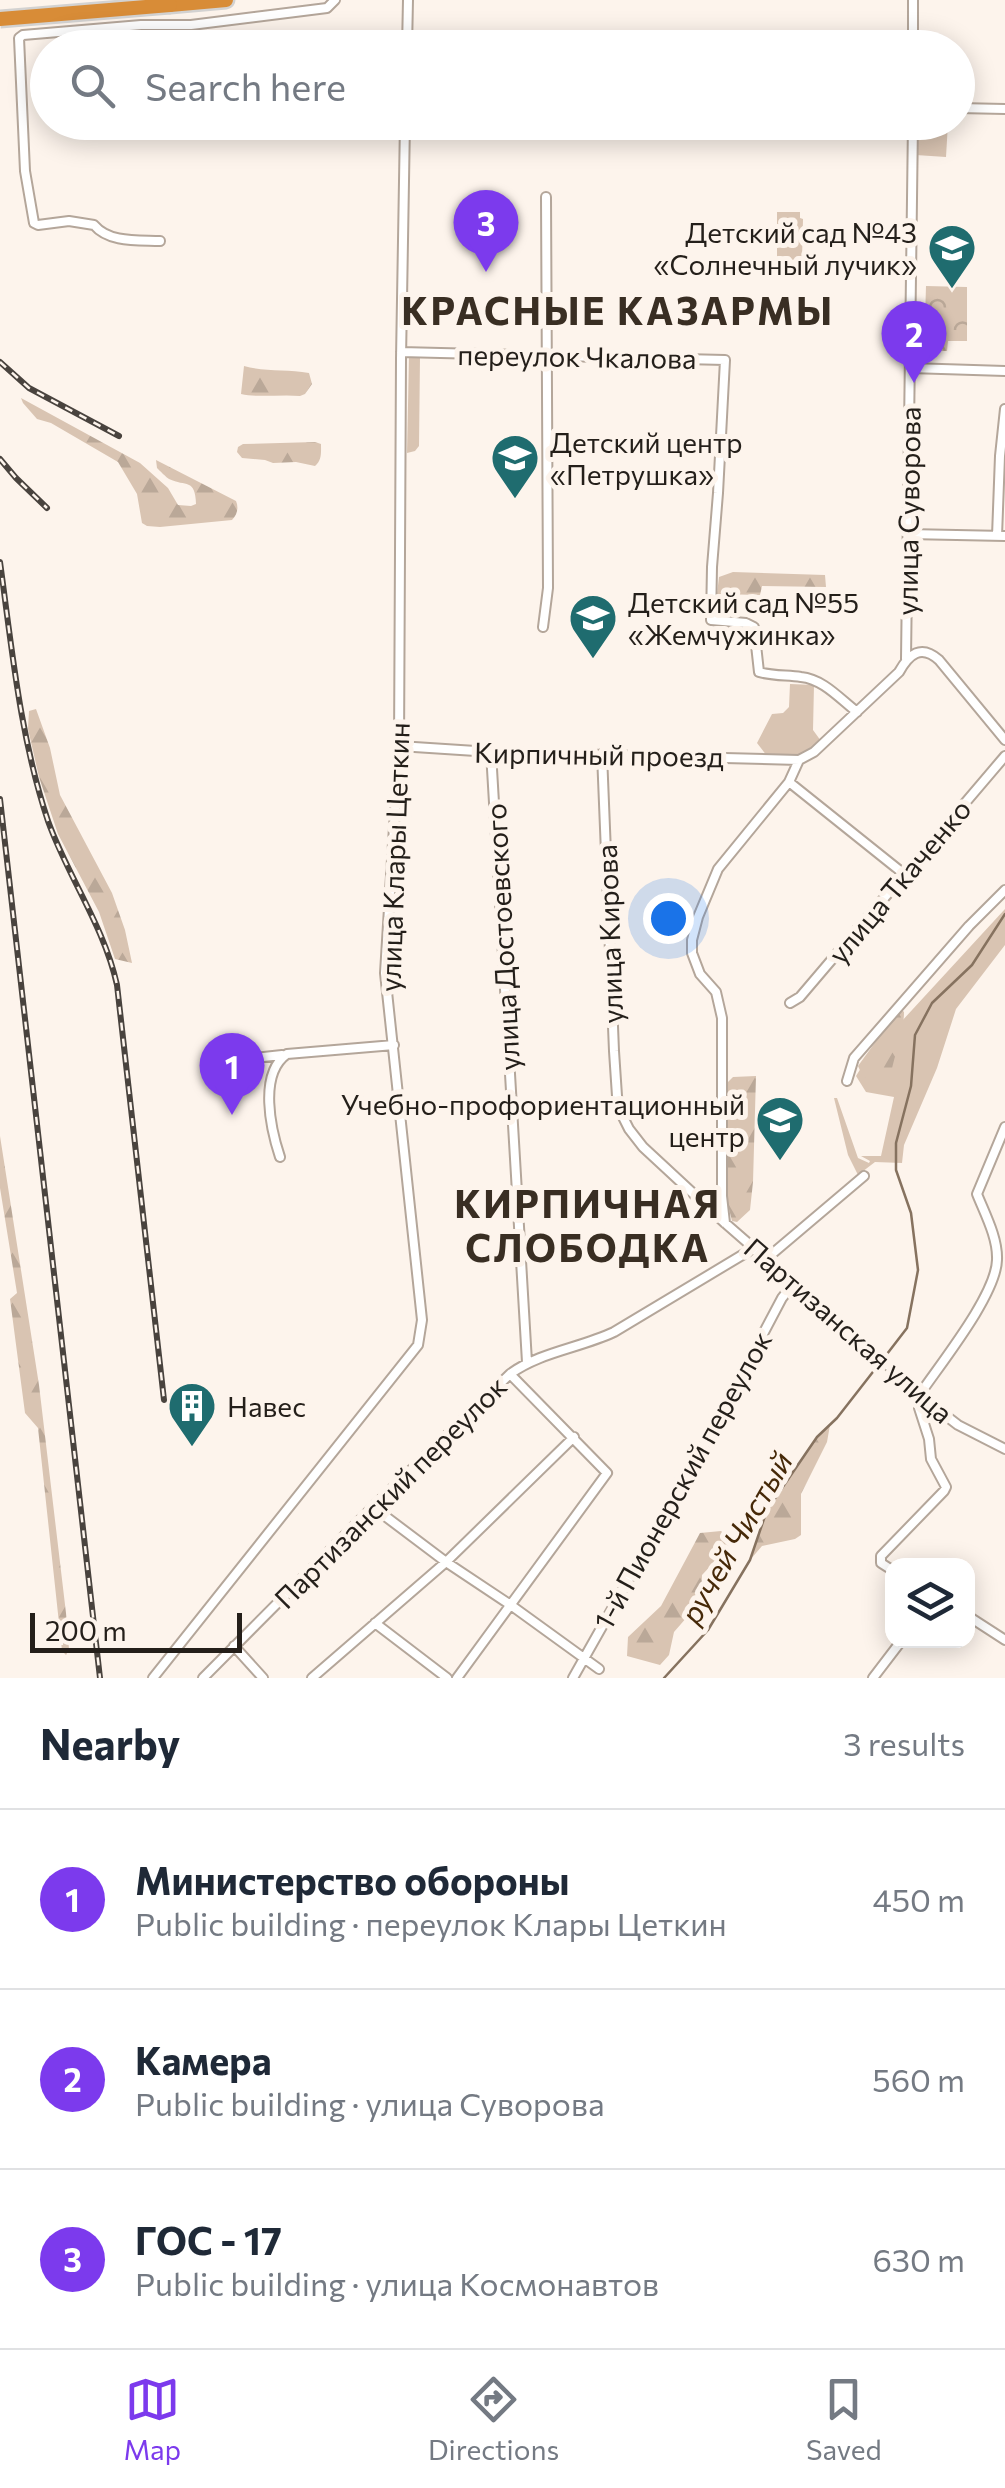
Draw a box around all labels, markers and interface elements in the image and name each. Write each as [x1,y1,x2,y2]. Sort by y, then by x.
search box [30,30,975,140]
icon: search [65,58,120,113]
text: Search here [145,62,346,109]
pin: 3 [454,190,518,272]
place label: Детский сад №43 «Солнечный лучик» [654,215,917,281]
school or university icon: Детский сад №43 «Солнечный лучик» [926,222,978,290]
district label: КРАСНЫЕ КАЗАРМЫ [401,286,835,333]
pin: 2 [882,300,946,383]
street label: переулок Чкалова [457,337,697,375]
street label: улица Суворова [889,406,927,616]
place label: Детский центр «Петрушка» [550,425,743,491]
school or university icon: Детский центр «Петрушка» [489,432,541,500]
place label: Детский сад №55 «Жемчужинка» [628,585,859,651]
school or university icon: Детский сад №55 «Жемчужинка» [567,592,619,660]
street label: улица Клары Цеткин [372,722,416,992]
street label: Кирпичный проезд [474,735,724,773]
street label: улица Ткаченко [821,792,977,970]
street label: улица Достоевского [478,803,526,1071]
street label: улица Кирова [589,844,629,1024]
your location [643,893,694,944]
pin: 1 [200,1032,264,1115]
place label: Учебно-профориентационный центр [341,1087,745,1153]
school or university icon: Учебно-профориентационный центр [754,1094,806,1162]
district label: КИРПИЧНАЯ СЛОБОДКА [454,1179,722,1270]
street label: Партизанская улица [738,1230,960,1430]
street label: 1-й Пионерский переулок [586,1325,778,1635]
street label: Партизанский переулок [267,1369,513,1615]
building icon: Навес [166,1380,218,1448]
place label: Навес [227,1389,306,1423]
water label: ручей Чистый [670,1445,799,1630]
map controls [885,1558,975,1648]
button: layers [885,1558,975,1648]
scale bar [30,1608,242,1652]
text: 200 m [45,1613,127,1647]
text: Nearby [40,1717,180,1769]
text: 3 results [843,1723,965,1763]
text: Министерство обороны [135,1856,569,1903]
text: 1 [65,1879,80,1919]
text: 450 m [872,1879,965,1919]
text: Public building · переулок Клары Цеткин [135,1903,727,1943]
text: Камера [135,2036,272,2083]
text: 2 [63,2059,82,2099]
text: 560 m [872,2059,965,2099]
text: Public building · улица Суворова [135,2083,605,2123]
text: ГОС - 17 [135,2216,282,2263]
text: 3 [63,2239,82,2279]
text: 630 m [872,2239,965,2279]
text: Public building · улица Космонавтов [135,2263,659,2303]
tab: Map [123,2372,181,2466]
tab: Directions [428,2372,559,2466]
tab: Saved [806,2372,882,2466]

